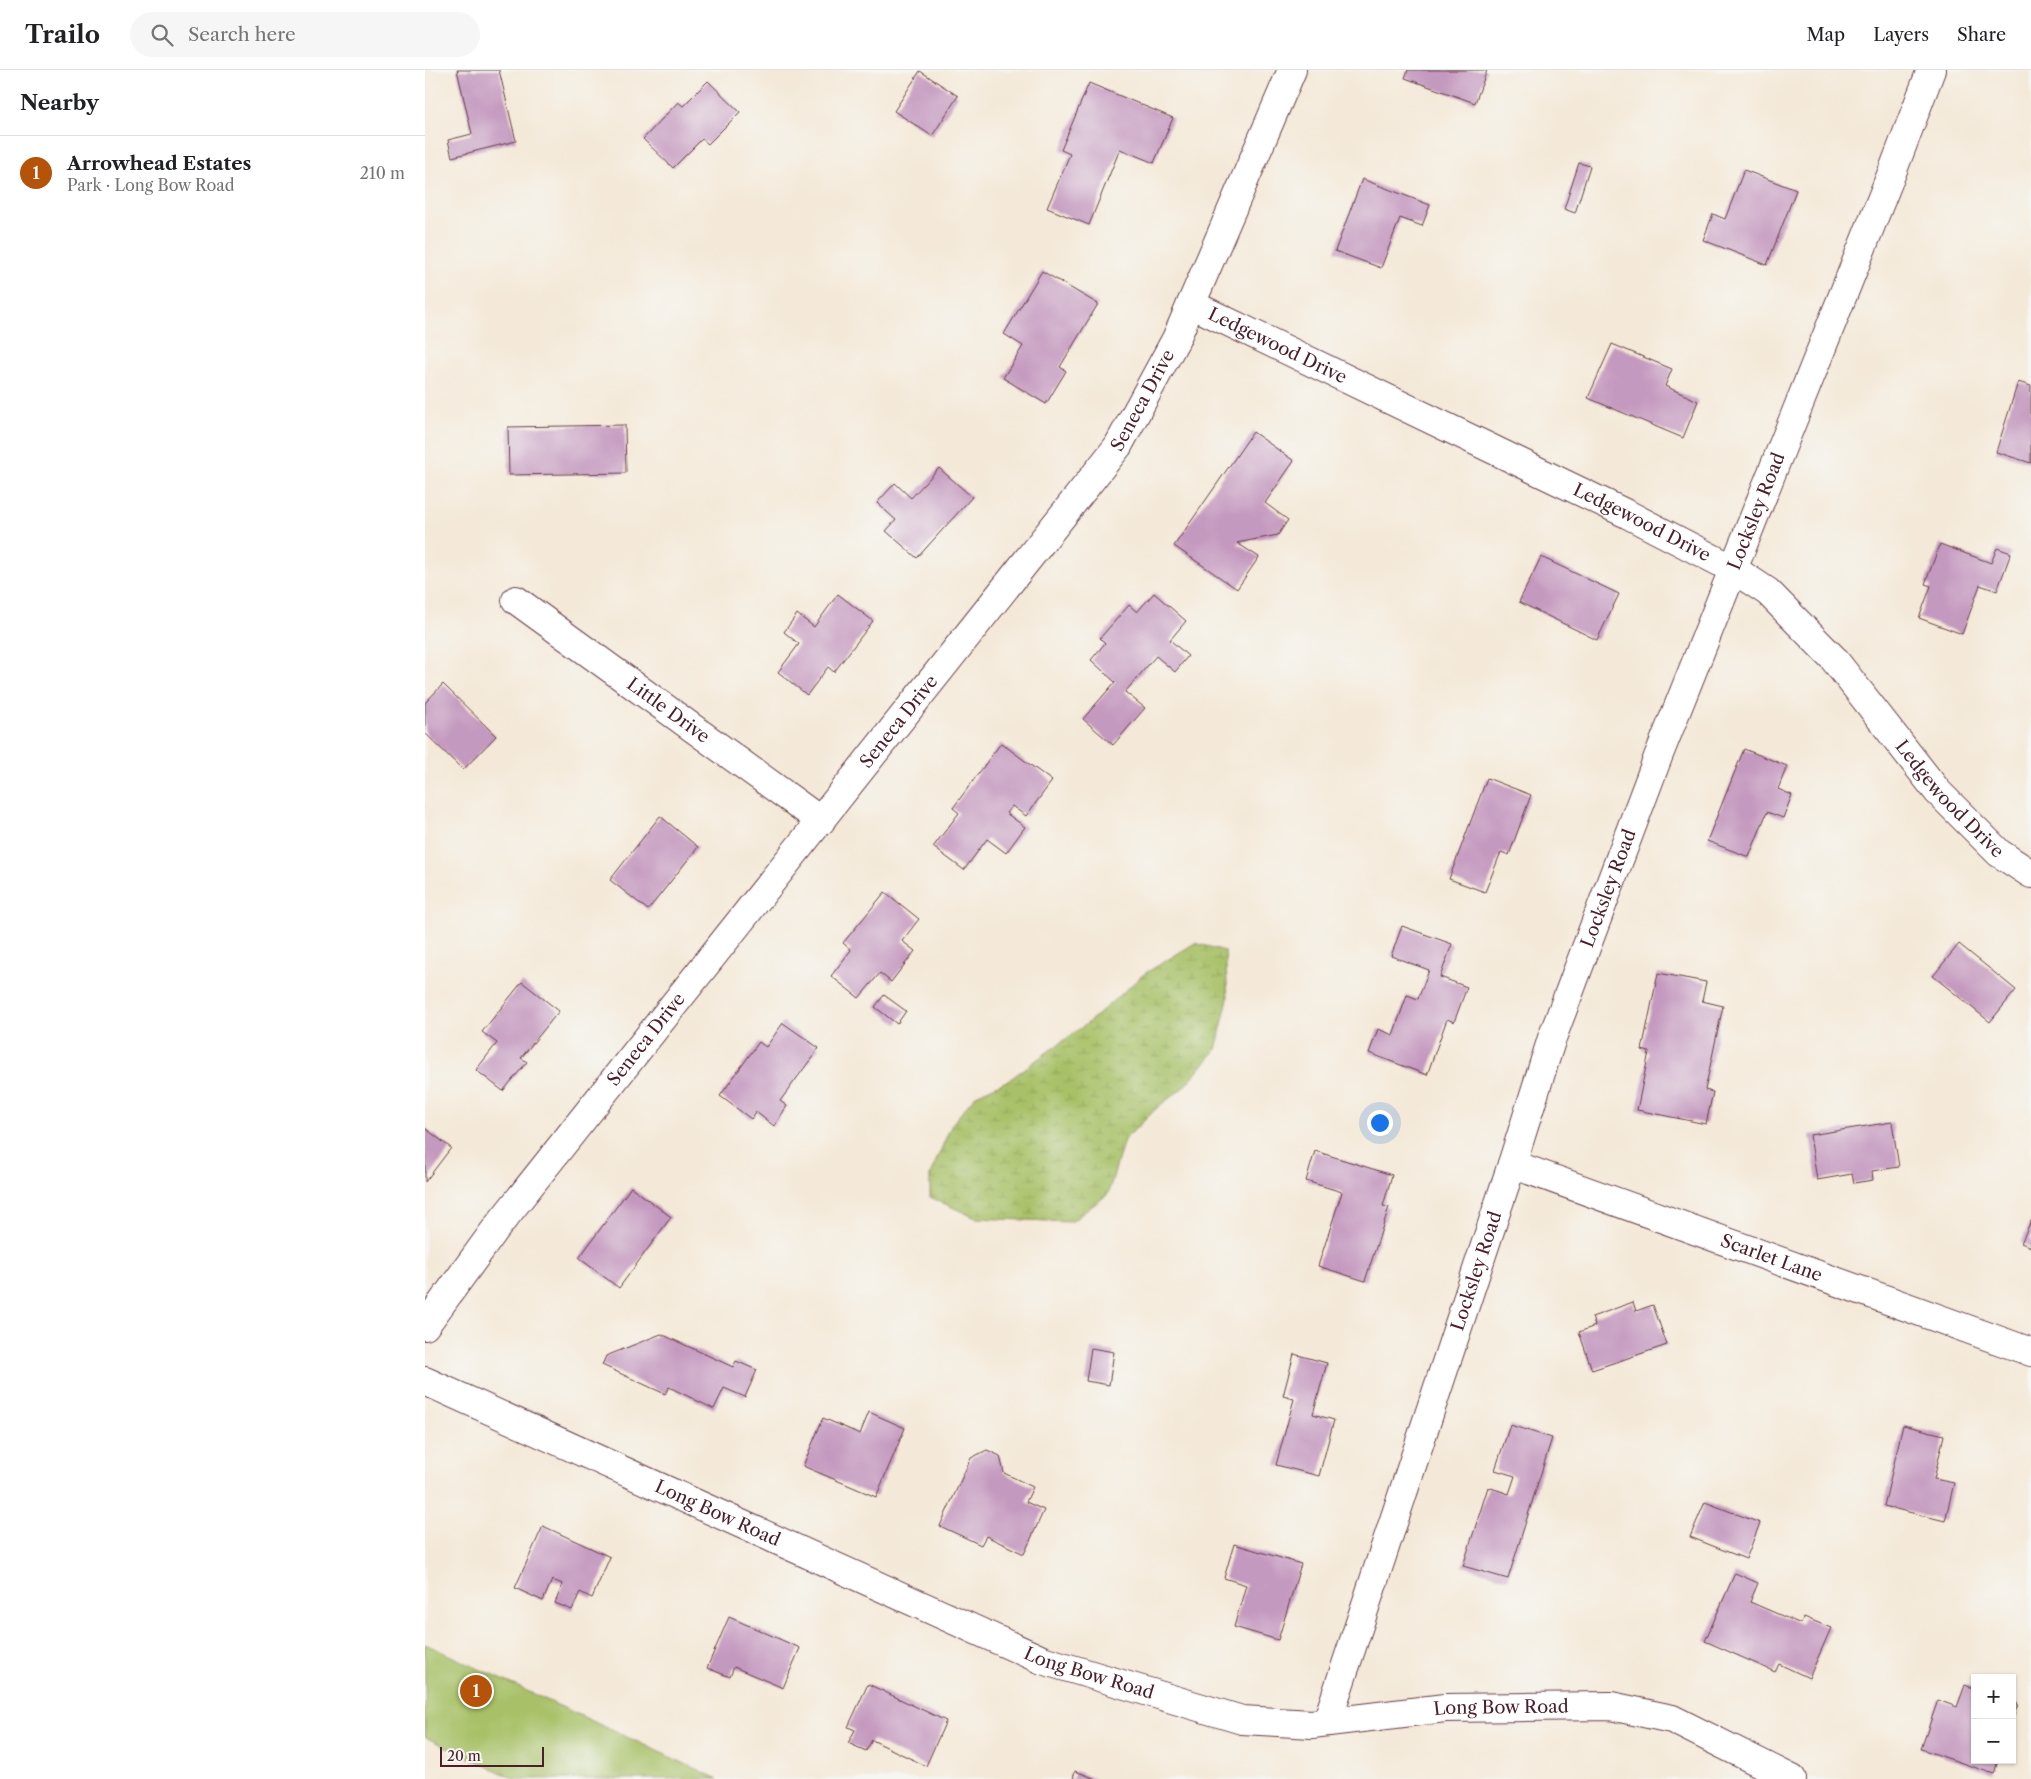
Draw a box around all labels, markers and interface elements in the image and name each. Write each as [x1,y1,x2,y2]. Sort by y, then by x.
search box [130,12,480,57]
text: Trailo [25,20,100,49]
icon: search [148,21,176,49]
text: Search here [188,23,296,46]
text: Map [1807,24,1845,46]
text: Layers [1873,24,1929,46]
text: Share [1957,24,2006,46]
text: Nearby [20,90,99,115]
text: Arrowhead Estates [67,152,251,175]
text: 1 [32,163,40,183]
text: 210 m [360,163,405,183]
text: Park · Long Bow Road [67,175,235,195]
street label: Ledgewood Drive [1205,303,1350,388]
street label: Seneca Drive [1106,346,1179,455]
street label: Locksley Road [1723,449,1790,573]
street label: Ledgewood Drive [1569,479,1714,566]
street label: Seneca Drive [855,671,942,773]
street label: Little Drive [622,673,714,748]
street label: Ledgewood Drive [1891,736,2008,862]
street label: Locksley Road [1576,826,1641,950]
street label: Seneca Drive [602,989,690,1090]
your location [1367,1110,1393,1136]
street label: Locksley Road [1446,1209,1507,1334]
street label: Scarlet Lane [1718,1229,1825,1287]
street label: Long Bow Road [651,1475,784,1551]
street label: Long Bow Road [1020,1642,1157,1704]
pin: 1 [460,1672,492,1710]
map controls [1971,1674,2016,1764]
button: + [1971,1674,2016,1719]
street label: Long Bow Road [1432,1696,1569,1720]
button: − [1971,1719,2016,1764]
scale bar [440,1744,544,1767]
text: 20 m [447,1747,481,1765]

